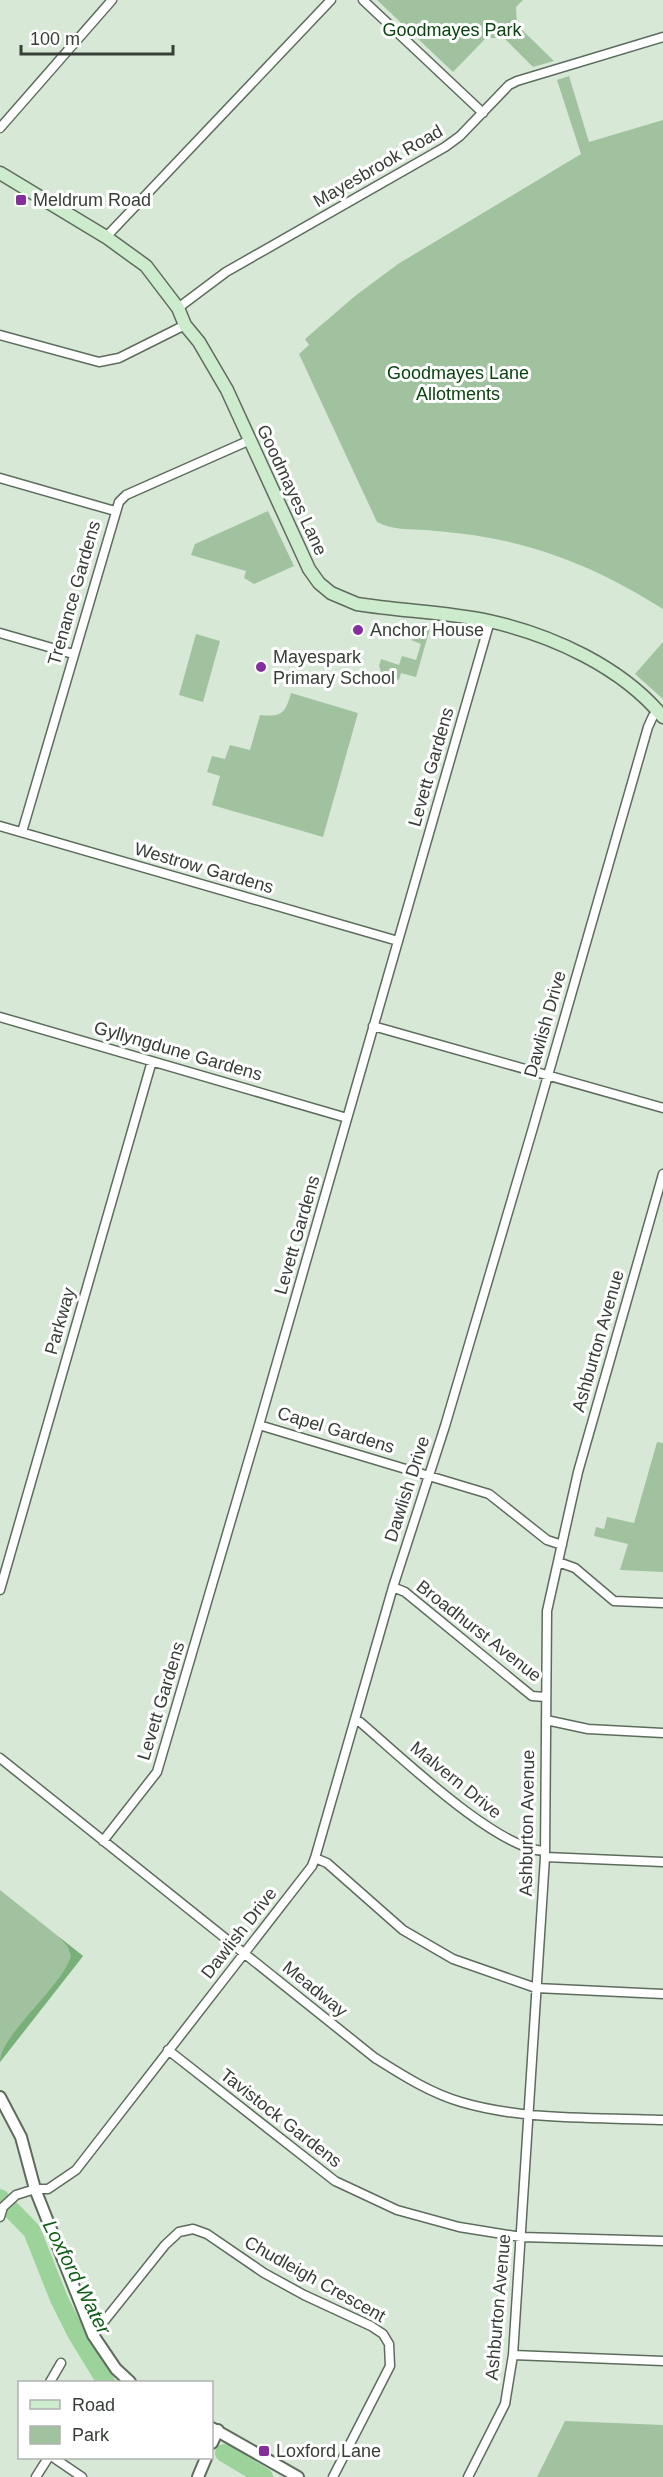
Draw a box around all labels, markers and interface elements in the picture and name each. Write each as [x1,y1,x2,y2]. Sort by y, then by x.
scale bar [21,18,172,56]
park label: Goodmayes Park [382,20,523,40]
text: 100 m [30,29,80,49]
street label: Mayesbrook Road [310,121,446,211]
place label: Meldrum Road [33,190,151,210]
marker: Meldrum Road [14,193,28,207]
park label: Goodmayes Lane Allotments [387,363,529,404]
street label: Goodmayes Lane [253,421,331,559]
street label: Trenance Gardens [44,518,104,668]
place label: Anchor House [370,620,484,640]
marker: Anchor House [351,623,365,637]
place label: Mayespark Primary School [273,647,395,688]
marker: Mayespark Primary School [254,660,268,674]
street label: Levett Gardens [404,705,458,829]
street label: Westrow Gardens [132,839,276,897]
street label: Dawlish Drive [520,968,570,1080]
street label: Gyllyngdune Gardens [92,1017,264,1085]
street label: Levett Gardens [270,1173,324,1297]
street label: Ashburton Avenue [568,1268,628,1414]
street label: Parkway [41,1285,79,1357]
street label: Capel Gardens [275,1403,397,1457]
street label: Dawlish Drive [380,1434,434,1544]
street label: Broadhurst Avenue [413,1576,545,1686]
street label: Levett Gardens [133,1639,189,1763]
street label: Malvern Drive [407,1737,505,1823]
street label: Ashburton Avenue [516,1749,538,1897]
street label: Dawlish Drive [197,1883,281,1983]
street label: Meadway [279,1957,351,2021]
street label: Tavistock Gardens [217,2065,345,2171]
water label: Loxford Water [39,2216,116,2339]
street label: Chudleigh Crescent [241,2232,389,2326]
street label: Ashburton Avenue [482,2233,514,2381]
legend [18,2381,213,2459]
text: Road [72,2395,115,2415]
text: Park [72,2425,110,2445]
place label: Loxford Lane [276,2441,381,2461]
marker: Loxford Lane [257,2444,271,2458]

